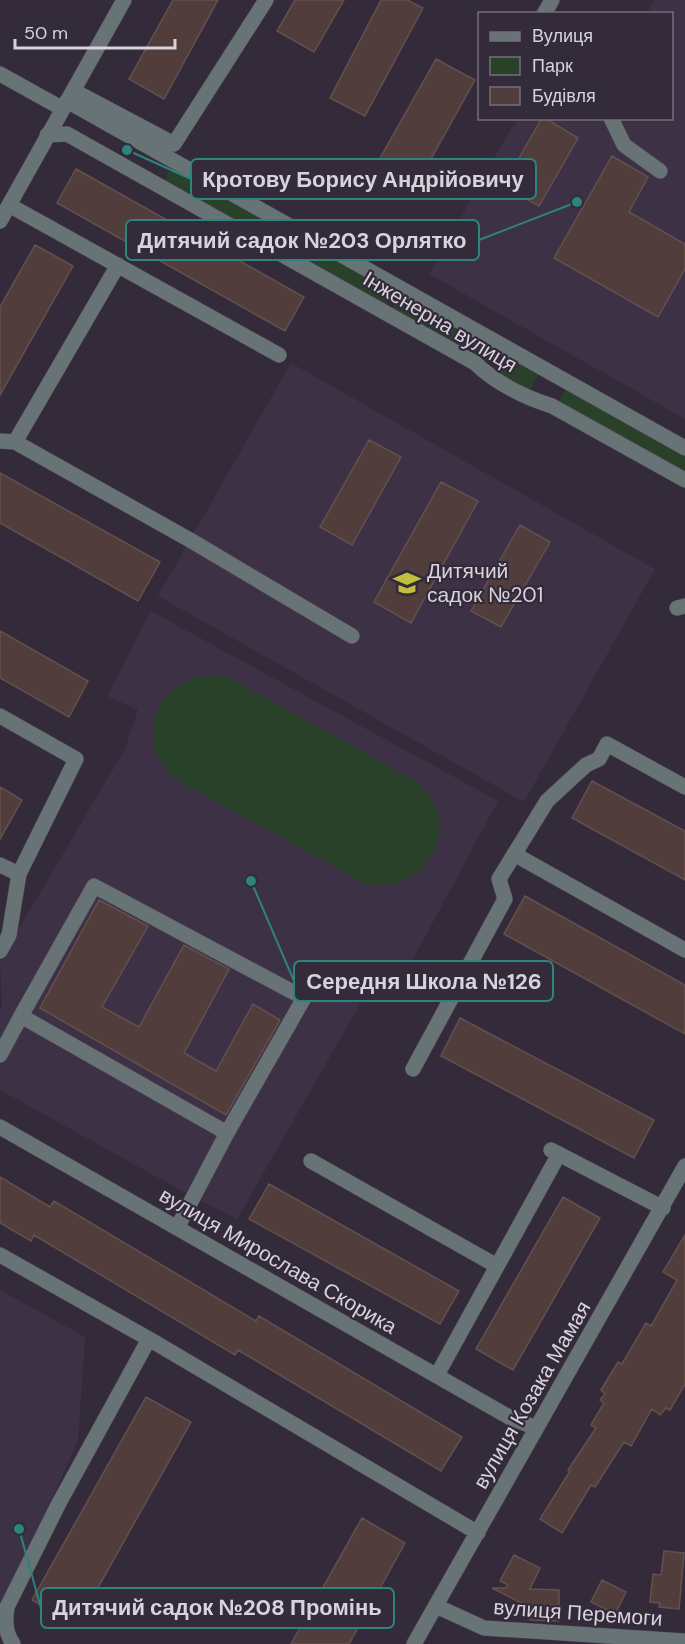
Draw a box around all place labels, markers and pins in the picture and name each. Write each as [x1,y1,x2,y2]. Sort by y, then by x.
callout: Кротову Борису Андрійовичу [191,159,536,199]
callout: Дитячий садок №203 Орлятко [126,220,479,260]
place label: Дитячий садок №201 [427,557,543,609]
school or university icon: Дитячий садок №201 [392,568,422,598]
callout: Середня Школа №126 [294,961,553,1001]
callout: Дитячий садок №208 Промінь [41,1588,394,1628]

